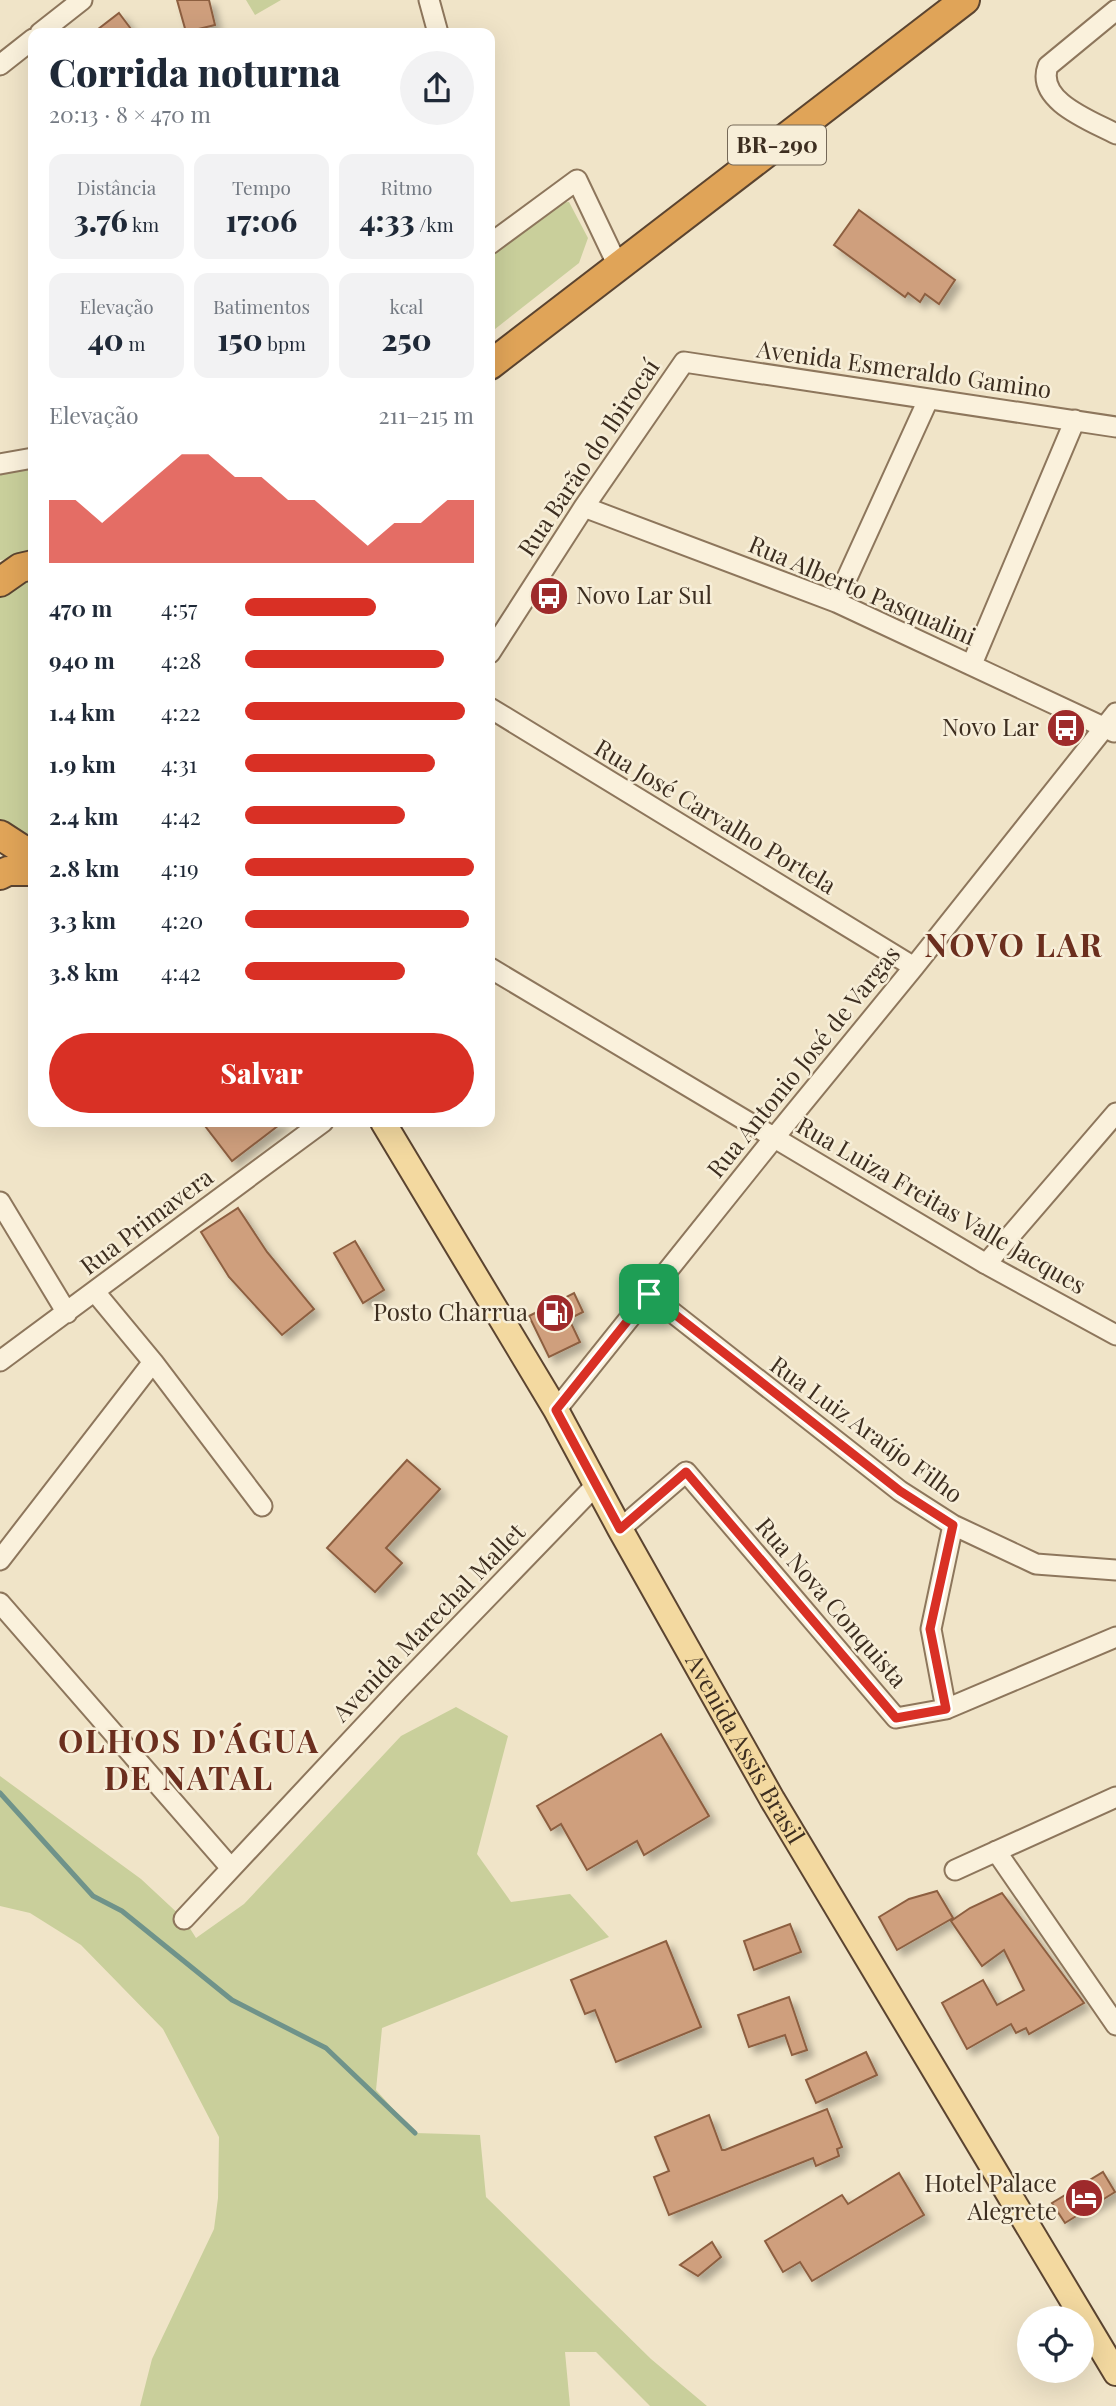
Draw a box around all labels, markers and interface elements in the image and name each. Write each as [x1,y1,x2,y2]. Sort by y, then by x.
text: Corrida noturna [49,46,341,97]
button: share [400,51,474,125]
text: 20:13 · 8 × 470 m [49,98,211,129]
road number: BR-290 [728,126,826,164]
text: Distância [77,174,156,200]
text: Tempo [232,174,291,200]
text: Ritmo [381,174,432,200]
text: 3.76 [74,200,128,240]
text: 17:06 [226,200,297,240]
text: 4:33 [359,200,415,240]
text: km [128,211,159,237]
text: /km [415,211,454,237]
text: Elevação [79,293,154,319]
text: Batimentos [213,293,310,319]
text: kcal [389,293,424,319]
text: 40 [88,319,124,359]
text: 150 [217,319,262,359]
text: 250 [381,319,432,359]
text: m [124,330,145,356]
text: bpm [262,330,306,356]
street label: Avenida Esmeraldo Gamino [754,331,1054,405]
street label: Rua Barão do Ibirocaí [509,352,665,562]
text: Elevação [49,399,139,430]
text: 211–215 m [379,399,474,430]
street label: Rua Alberto Pasqualini [744,527,981,651]
bus stop icon: Novo Lar Sul [528,575,570,617]
place label: Novo Lar Sul [576,578,712,610]
text: 470 m [49,592,112,623]
text: 4:57 [161,592,197,623]
text: 940 m [49,644,115,675]
text: 4:28 [161,644,201,675]
text: 1.4 km [49,696,115,727]
text: 4:22 [161,696,201,727]
bus stop icon: Novo Lar [1045,707,1087,749]
place label: Novo Lar [942,710,1039,742]
street label: Rua José Carvalho Portela [589,730,843,900]
text: 1.9 km [49,748,116,779]
text: 4:31 [161,748,197,779]
text: 2.4 km [49,800,119,831]
text: 4:42 [161,800,201,831]
text: 2.8 km [49,852,120,883]
text: 4:19 [161,852,199,883]
text: 3.3 km [49,904,116,935]
text: 4:20 [161,904,203,935]
district label: NOVO LAR [924,922,1104,965]
street label: Rua Antonio José de Vargas [699,938,906,1183]
text: 3.8 km [49,956,119,987]
text: 4:42 [161,956,201,987]
button: Salvar [49,1033,474,1113]
street label: Rua Luiza Freitas Valle Jacques [791,1108,1093,1300]
street label: Rua Primavera [73,1160,219,1281]
pin [619,1264,679,1324]
icon: arrive [630,1275,668,1313]
fuel station icon: Posto Charrua [534,1292,576,1334]
place label: Posto Charrua [373,1295,528,1327]
street label: Rua Luiz Araújo Filho [764,1348,970,1509]
street label: Rua Nova Conquista [750,1510,915,1694]
street label: Avenida Marechal Mallet [324,1515,531,1728]
street label: Avenida Assis Brasil [679,1647,813,1849]
district label: OLHOS D'ÁGUA DE NATAL [58,1718,320,1798]
place label: Hotel Palace Alegrete [924,2166,1057,2226]
hotel icon: Hotel Palace Alegrete [1063,2177,1105,2219]
map controls [1017,2306,1094,2383]
button: locate [1017,2306,1094,2383]

